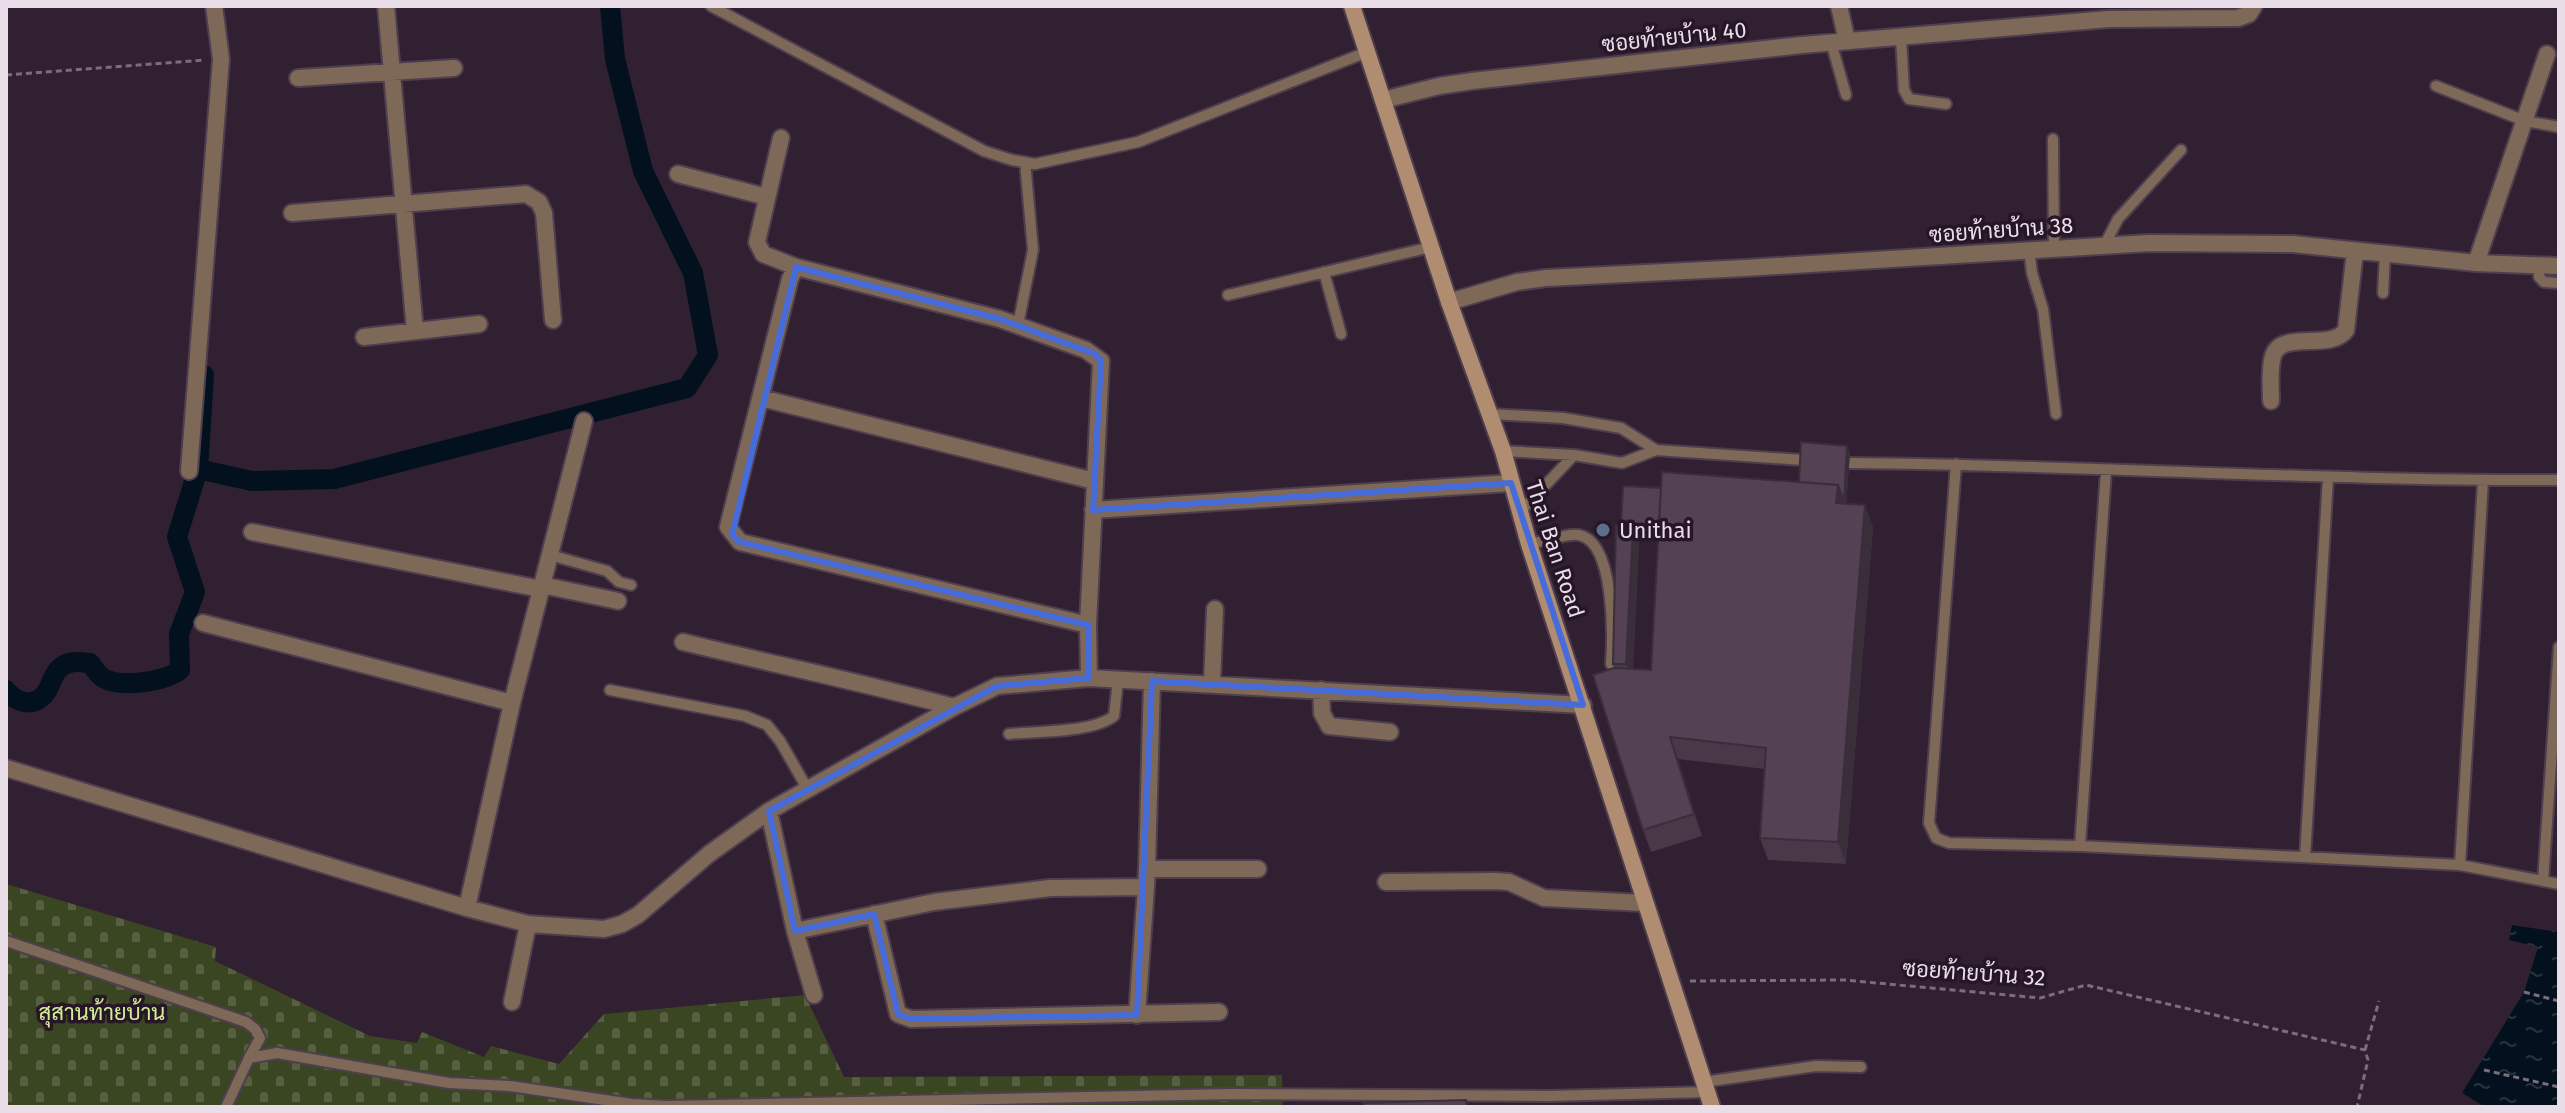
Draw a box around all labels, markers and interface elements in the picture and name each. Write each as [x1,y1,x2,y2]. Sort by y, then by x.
street label: ซอยท้ายบ้าน 40 [1600,15,1748,58]
street label: ซอยท้ายบ้าน 38 [1928,210,2074,249]
street label: Thai Ban Road [1520,477,1590,621]
place label: Unithai [1619,517,1692,544]
marker: Unithai [1594,521,1612,539]
street label: ซอยท้ายบ้าน 32 [1902,954,2046,991]
park label: สุสานท้ายบ้าน [39,998,165,1028]

